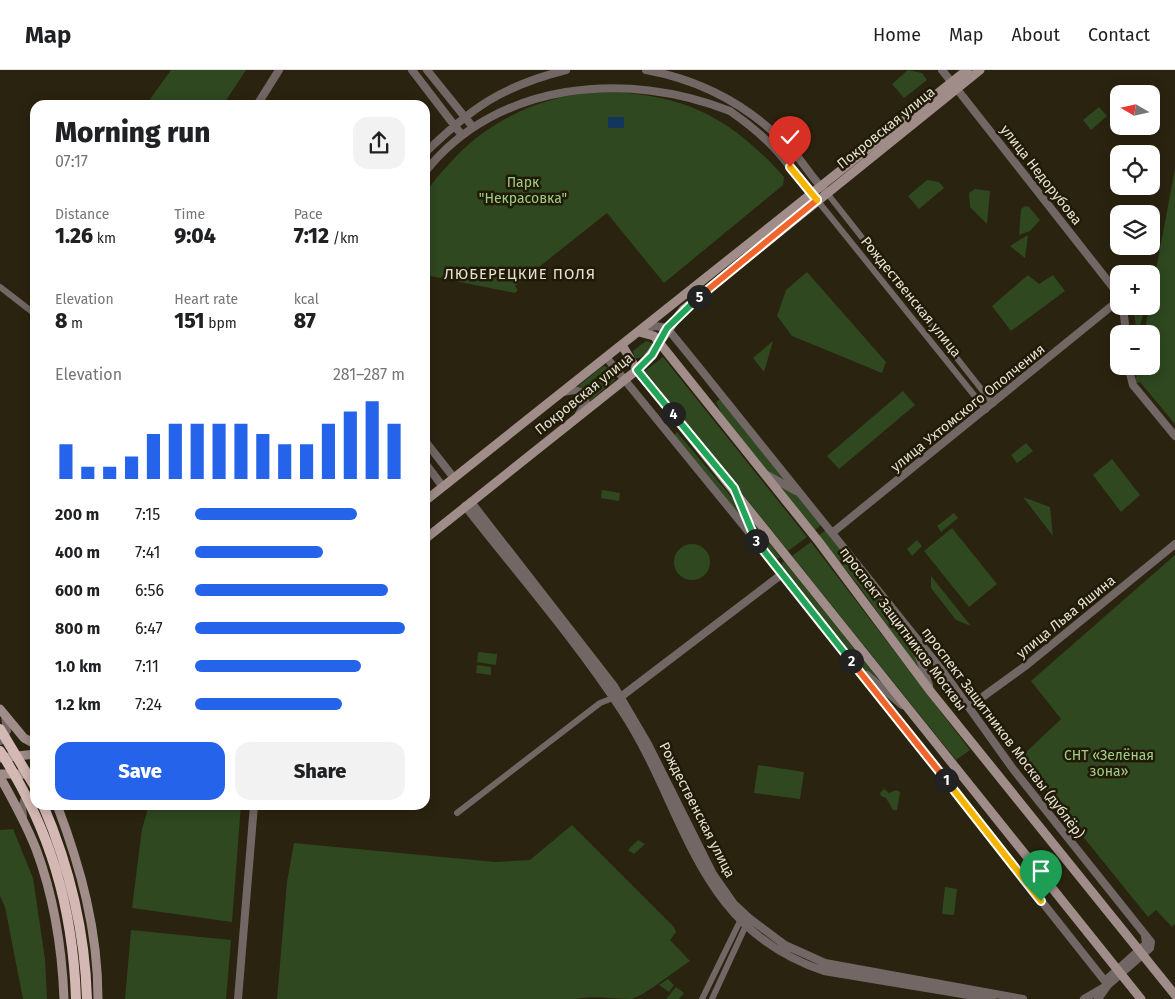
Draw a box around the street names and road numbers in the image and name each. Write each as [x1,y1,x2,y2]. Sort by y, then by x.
street label: Покровская улица [834,83,938,173]
street label: улица Недорубова [997,122,1085,228]
street label: Рождественская улица [857,233,965,361]
street label: улица Ухтомского Ополчения [887,340,1049,476]
street label: Покровская улица [532,349,636,439]
street label: проспект Защитников Москвы [836,544,970,714]
street label: улица Льва Яшина [1013,572,1119,662]
street label: проспект Защитников Москвы (дублёр) [918,624,1088,842]
street label: Рождественская улица [655,739,739,881]

